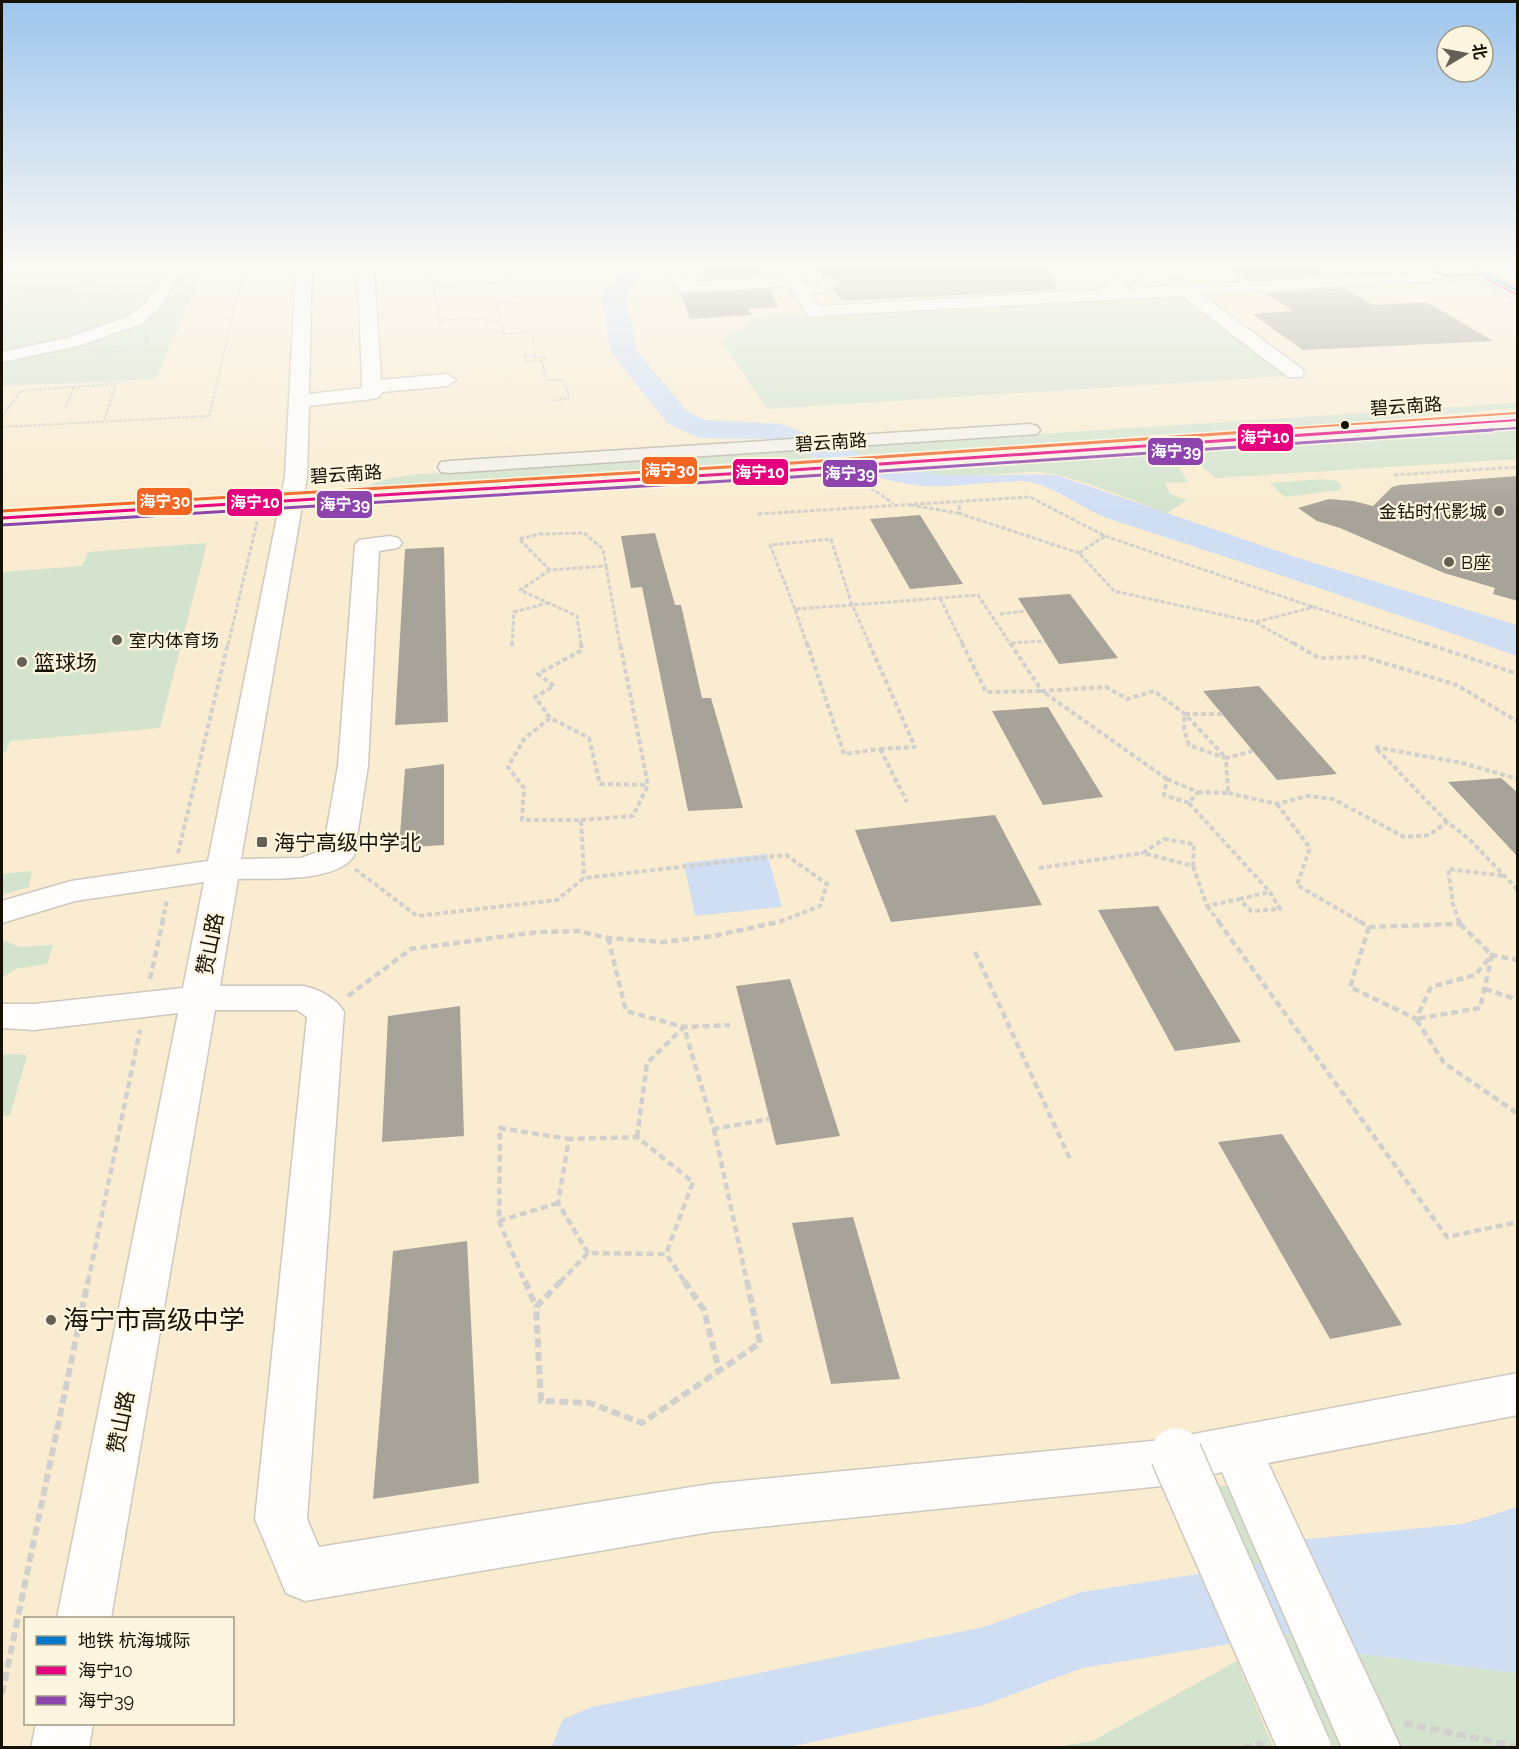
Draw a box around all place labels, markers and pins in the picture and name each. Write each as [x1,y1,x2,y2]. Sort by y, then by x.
unlabelled marker [1339,419,1351,431]
place label: 金钻时代影城 [1379,501,1487,522]
marker: 金钻时代影城 [1492,504,1506,518]
place label: B座 [1461,552,1491,573]
marker: B座 [1442,555,1456,569]
place label: 室内体育场 [129,630,219,651]
marker: 室内体育场 [110,633,124,647]
place label: 篮球场 [34,650,97,675]
marker: 篮球场 [15,655,29,669]
place label: 海宁高级中学北 [274,830,421,855]
marker: 海宁高级中学北 [255,835,269,849]
place label: 海宁市高级中学 [63,1305,245,1335]
marker: 海宁市高级中学 [44,1313,58,1327]

